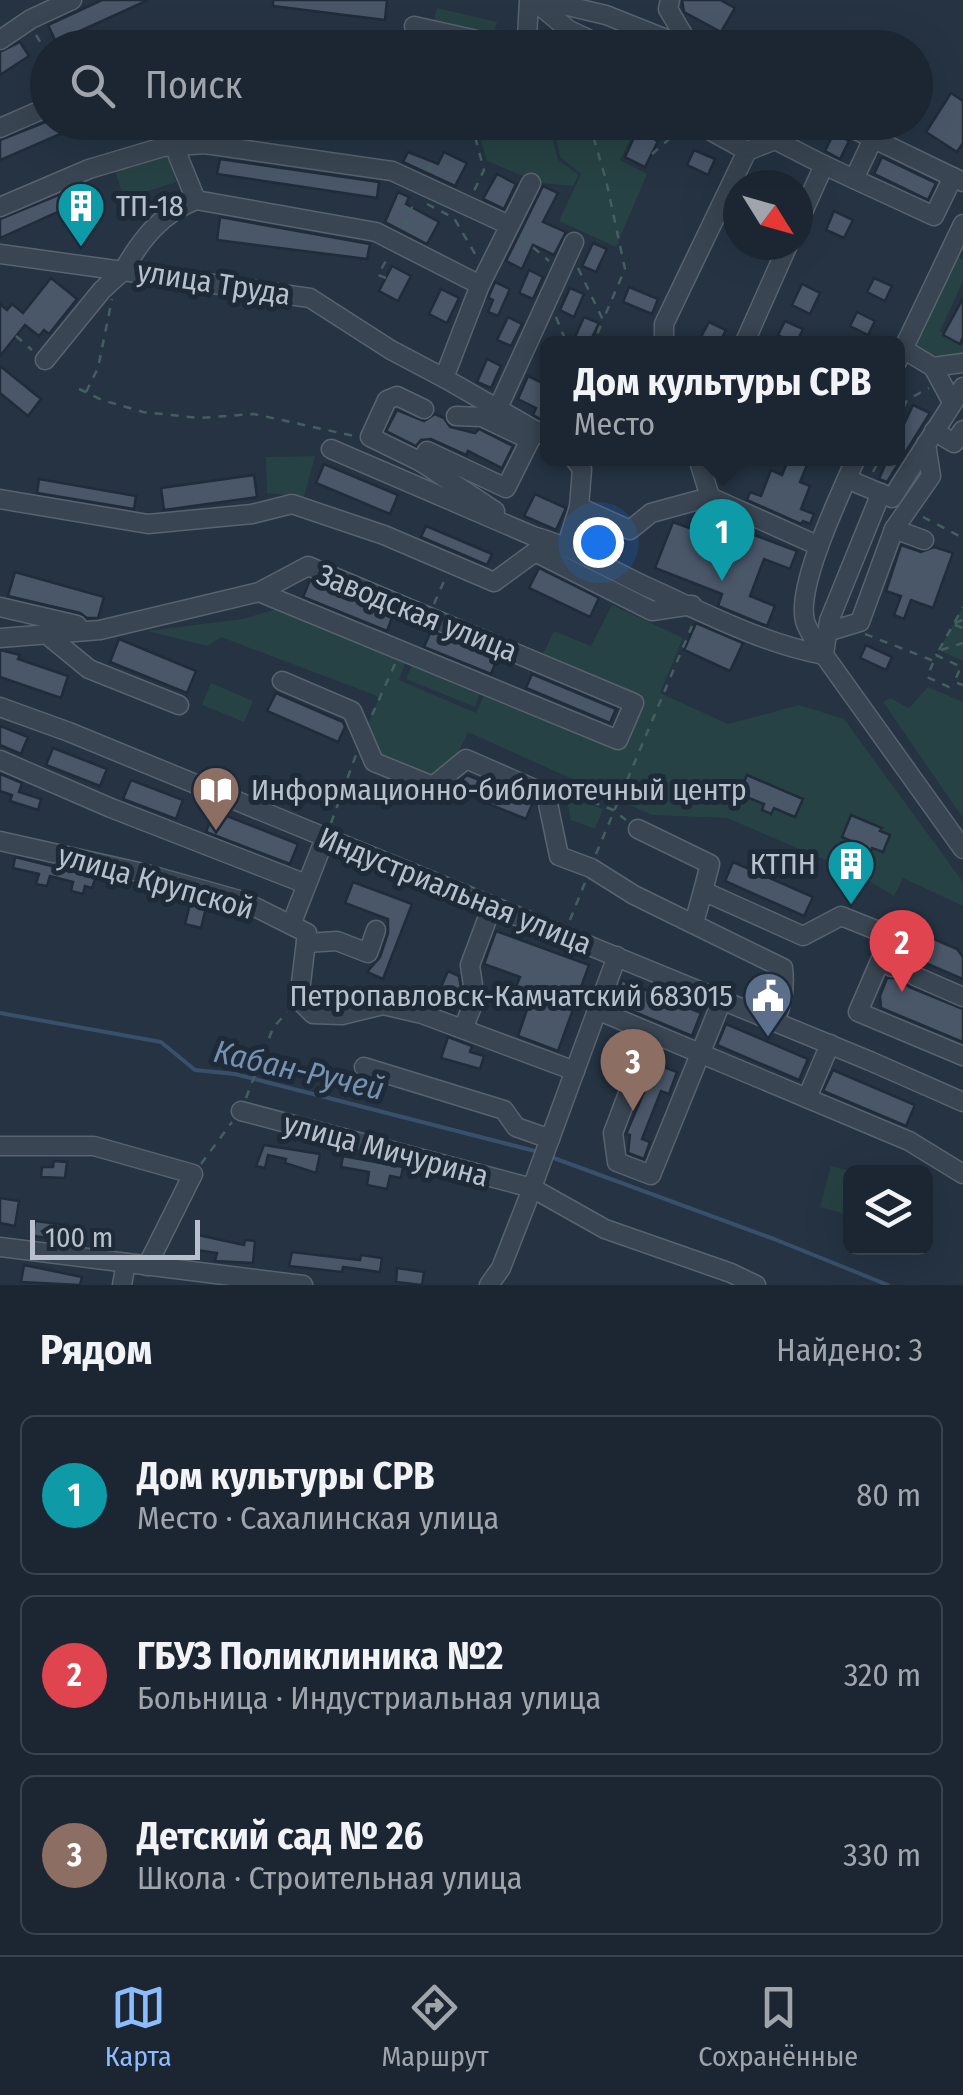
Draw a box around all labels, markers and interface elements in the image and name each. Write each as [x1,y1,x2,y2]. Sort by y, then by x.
search box [30,30,933,140]
icon: search [65,58,120,113]
text: Поиск [145,62,242,108]
north arrow [723,170,813,260]
building icon: ТП-18 [55,180,107,248]
place label: ТП-18 [116,188,184,224]
street label: улица Труда [135,253,293,313]
popup [540,336,905,466]
text: Дом культуры СРВ [574,359,871,405]
text: Место [574,405,655,443]
pin: 1 [690,498,754,581]
your location [573,517,624,568]
street label: Заводская улица [312,556,522,670]
library icon: Информационно-библиотечный центр [190,764,242,832]
place label: Информационно-библиотечный центр [251,772,747,808]
street label: Индустриальная улица [313,820,597,962]
street label: улица Крупской [54,837,258,927]
building icon: КТПН [825,838,877,906]
place label: КТПН [750,846,816,882]
pin: 2 [870,910,934,992]
public building icon: Петропавловск-Камчатский 683015 [742,970,794,1038]
place label: Петропавловск-Камчатский 683015 [290,978,733,1014]
pin: 3 [600,1028,666,1111]
water label: Кабан-Ручей [210,1032,388,1108]
street label: улица Мичурина [280,1105,492,1195]
map controls [843,1165,933,1255]
button: layers [843,1165,933,1255]
scale bar [30,1215,200,1260]
text: 100 m [45,1221,113,1254]
text: Рядом [40,1325,152,1375]
text: Найдено: 3 [776,1331,923,1369]
text: Дом культуры СРВ [137,1453,434,1499]
text: 1 [68,1476,81,1514]
text: 80 m [856,1476,921,1514]
text: Место · Сахалинская улица [137,1499,499,1537]
text: ГБУЗ Поликлиника №2 [137,1633,503,1679]
text: 2 [67,1656,82,1694]
text: 320 m [844,1656,921,1694]
text: Больница · Индустриальная улица [137,1679,601,1717]
text: Детский сад № 26 [137,1813,424,1859]
text: 3 [67,1836,82,1874]
text: 330 m [843,1836,921,1874]
text: Школа · Строительная улица [137,1859,522,1897]
tab: Карта [105,1980,172,2073]
tab: Маршрут [381,1980,489,2073]
tab: Сохранённые [698,1980,858,2073]

